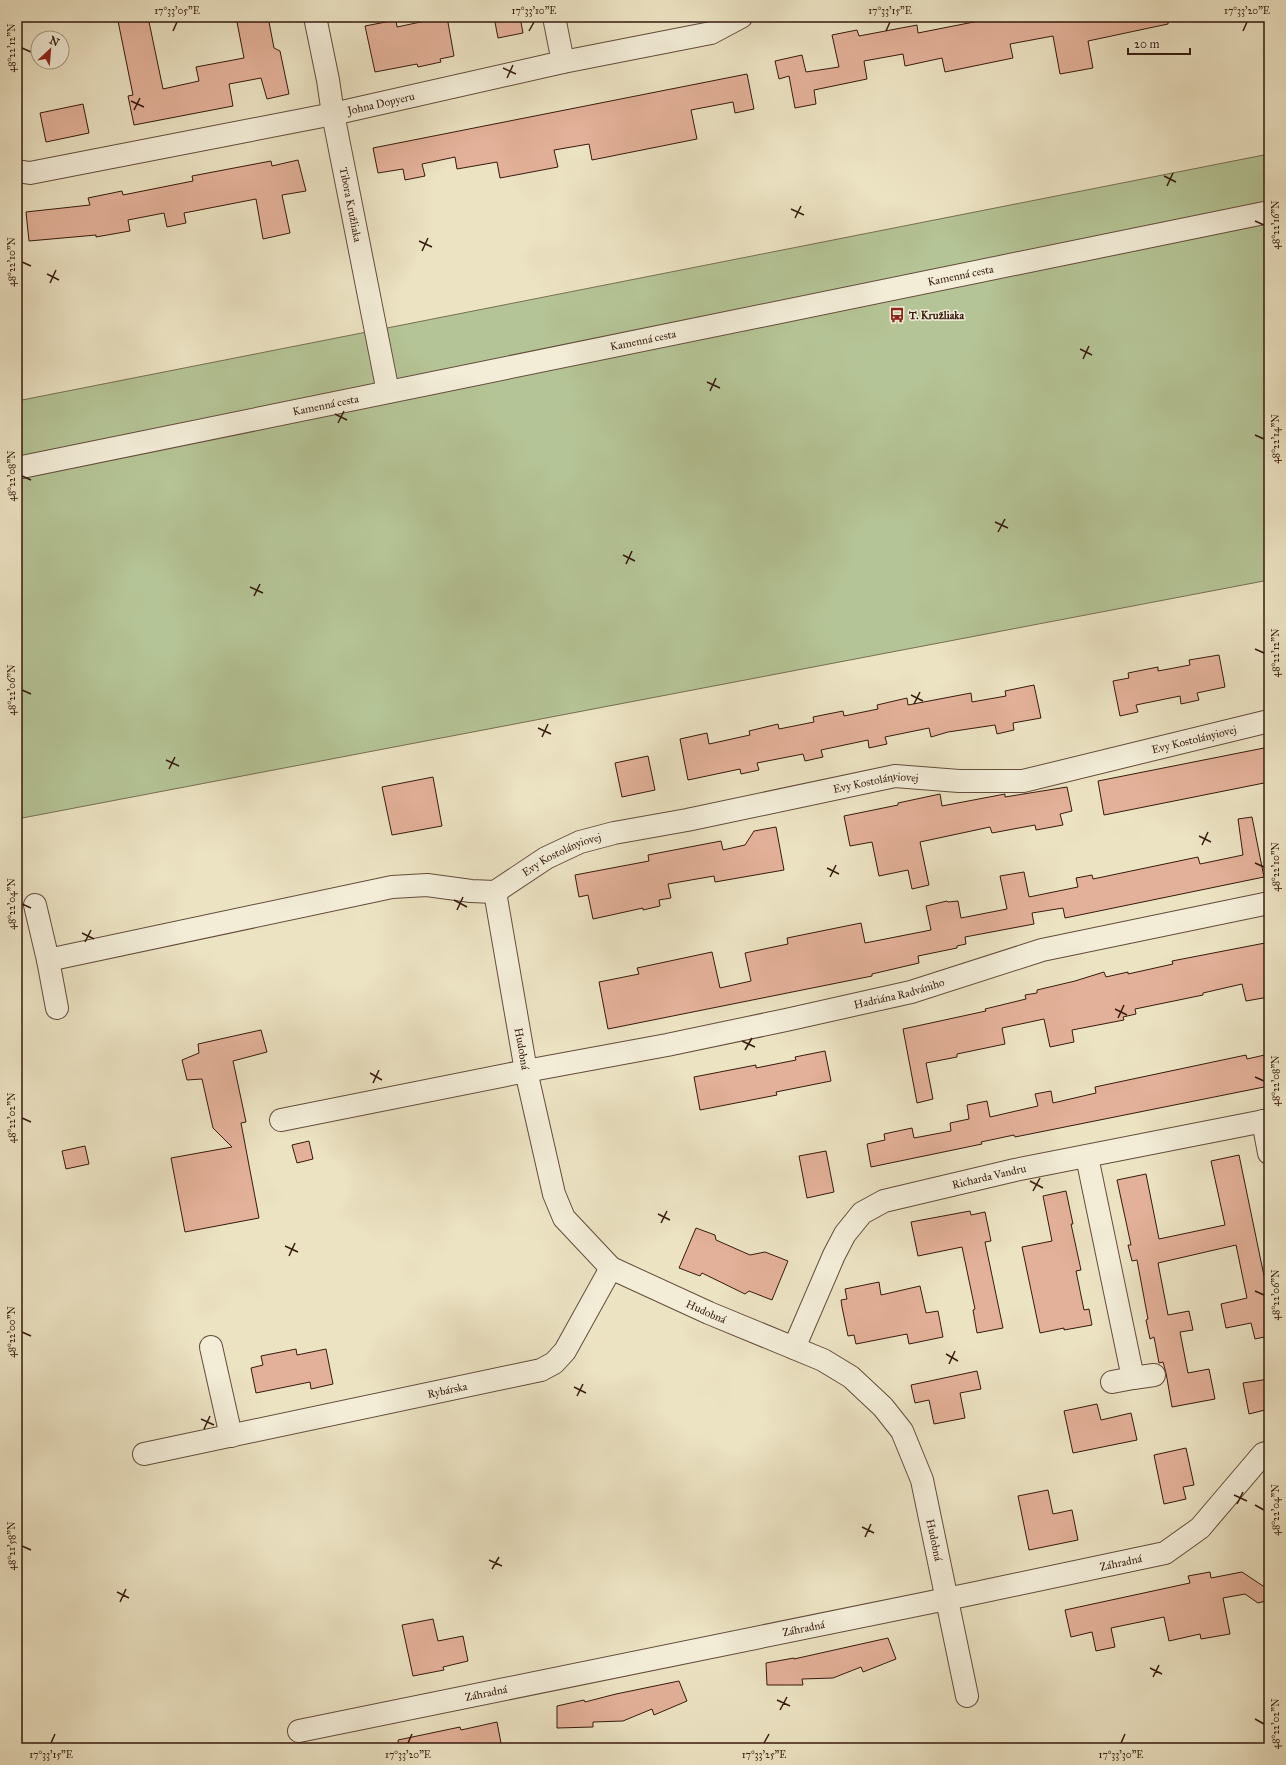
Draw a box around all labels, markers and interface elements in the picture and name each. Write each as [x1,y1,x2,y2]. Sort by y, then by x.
text: 17°33'05"E [154,5,200,17]
text: 17°33'10"E [512,5,556,17]
text: 17°33'15"E [868,5,912,17]
text: 17°33'20"E [1224,5,1270,17]
text: 48°22'12"N [6,23,18,72]
north arrow [30,30,70,70]
scale bar [1128,30,1190,56]
text: N [47,34,62,50]
text: 20 m [1134,37,1160,51]
street label: Johna Dopyeru [345,90,416,119]
street label: Tibora Kružliaka [337,166,364,244]
text: 48°22'16"N [1270,200,1282,250]
text: 48°22'10"N [6,237,18,287]
street label: Kamenná cesta [926,262,995,289]
bus stop icon: T. Kružliaka [888,306,906,324]
place label: T. Kružliaka [908,309,964,322]
street label: Kamenná cesta [609,327,678,354]
street label: Kamenná cesta [292,392,360,418]
text: 48°22'14"N [1270,414,1282,464]
text: 48°22'08"N [6,450,18,502]
text: 48°22'12"N [1270,628,1282,677]
text: 48°22'06"N [6,664,18,715]
street label: Evy Kostolányiovej [1150,723,1238,756]
street label: Evy Kostolányiovej [832,770,919,796]
street label: Evy Kostolányiovej [520,831,603,879]
text: 48°22'10"N [1270,842,1282,892]
text: 48°22'04"N [6,878,18,930]
street label: Hadriána Radvániho [853,976,946,1012]
street label: Hudobná [512,1027,532,1071]
text: 48°22'08"N [1270,1055,1282,1107]
text: 48°22'02"N [6,1092,18,1143]
street label: Richarda Vandru [951,1162,1028,1192]
text: 48°22'06"N [1270,1269,1282,1320]
street label: Hudobná [684,1297,728,1326]
text: 48°22'00"N [6,1306,18,1358]
street label: Rybárska [426,1380,469,1401]
text: 48°22'04"N [1270,1484,1282,1536]
street label: Hudobná [923,1518,945,1562]
text: 48°21'58"N [6,1521,18,1570]
street label: Záhradná [1099,1552,1143,1574]
street label: Záhradná [782,1618,826,1639]
street label: Záhradná [464,1683,509,1704]
text: 48°22'02"N [1270,1698,1282,1749]
text: 17°33'15"E [29,1749,73,1761]
text: 17°33'20"E [385,1749,431,1761]
text: 17°33'25"E [742,1749,786,1761]
text: 17°33'30"E [1098,1749,1144,1761]

